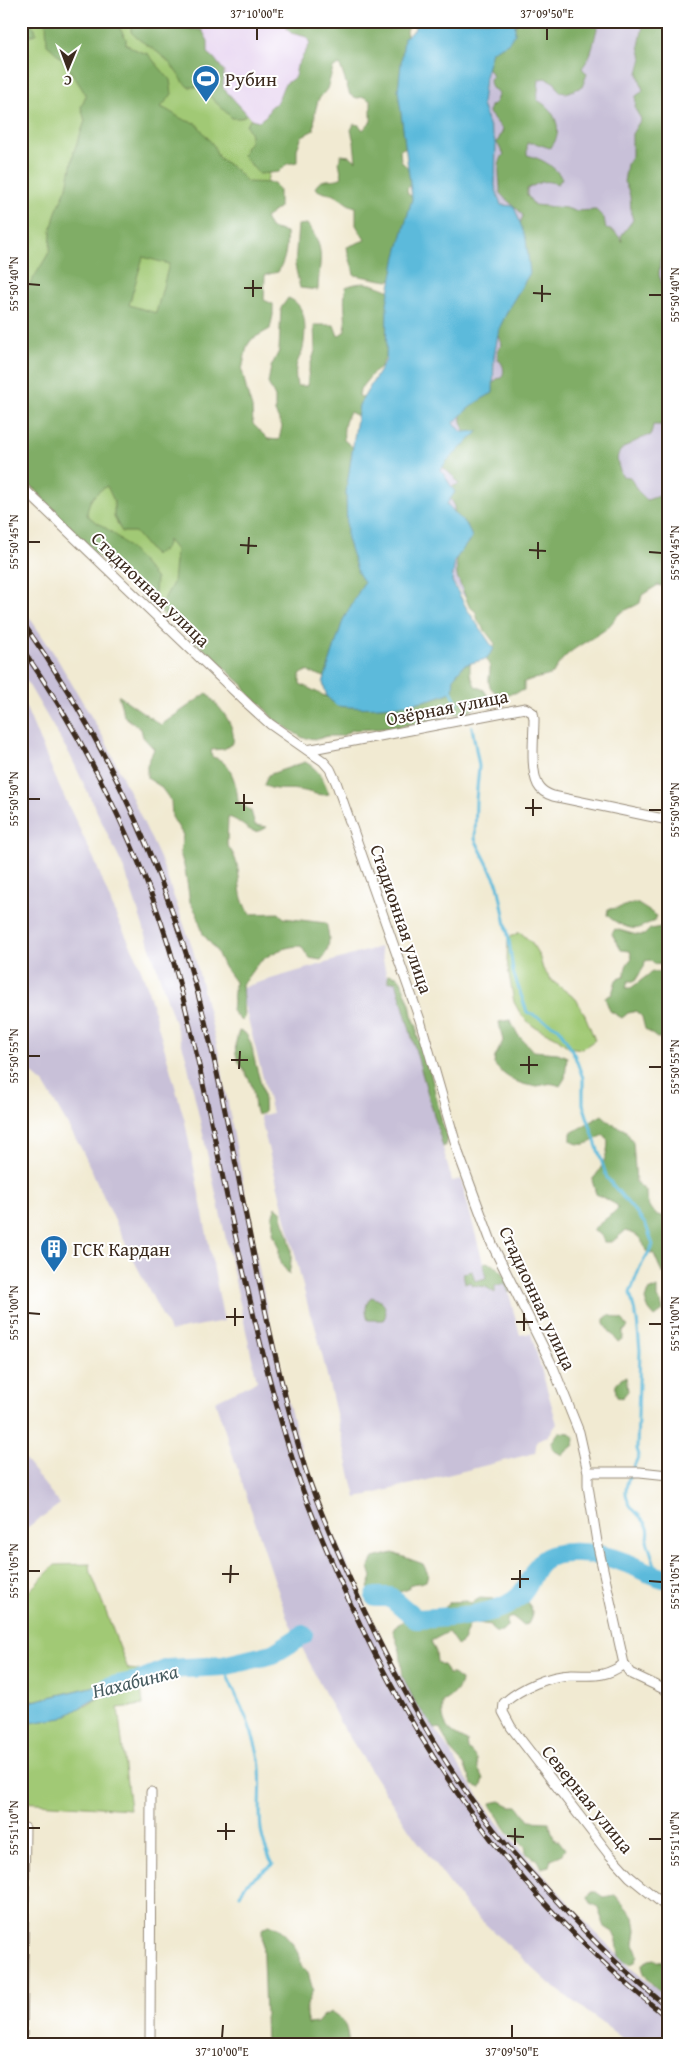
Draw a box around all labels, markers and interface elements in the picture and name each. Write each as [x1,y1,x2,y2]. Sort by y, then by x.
text: 37°10'00"E [230,5,284,22]
text: 37°09'50"E [520,5,574,22]
north arrow [42,42,92,92]
sports icon: Рубин [191,64,221,103]
place label: Рубин [225,65,277,93]
text: С [64,71,72,91]
text: 55°50'40"N [5,256,22,312]
text: 55°50'40"N [666,267,683,323]
text: 55°50'45"N [5,514,22,570]
street label: Стадионная улица [85,525,217,653]
text: 55°50'45"N [666,525,683,581]
street label: Озёрная улица [383,681,511,733]
text: 55°50'50"N [5,771,22,827]
text: 55°50'50"N [666,782,683,838]
street label: Стадионная улица [363,841,441,997]
text: 55°50'55"N [5,1028,22,1084]
text: 55°50'55"N [666,1039,683,1095]
street label: Стадионная улица [492,1221,584,1375]
building icon: ГСК Кардан [39,1234,69,1273]
place label: ГСК Кардан [73,1235,170,1263]
text: 55°51'00"N [5,1285,22,1341]
text: 55°51'00"N [666,1296,683,1352]
text: 55°51'05"N [5,1543,22,1599]
text: 55°51'05"N [666,1554,683,1610]
water label: Нахабинка [89,1656,182,1705]
street label: Северная улица [535,1739,641,1859]
text: 55°51'10"N [5,1800,22,1856]
text: 55°51'10"N [666,1811,683,1867]
text: 37°10'00"E [195,2043,249,2060]
text: 37°09'50"E [485,2043,539,2060]

